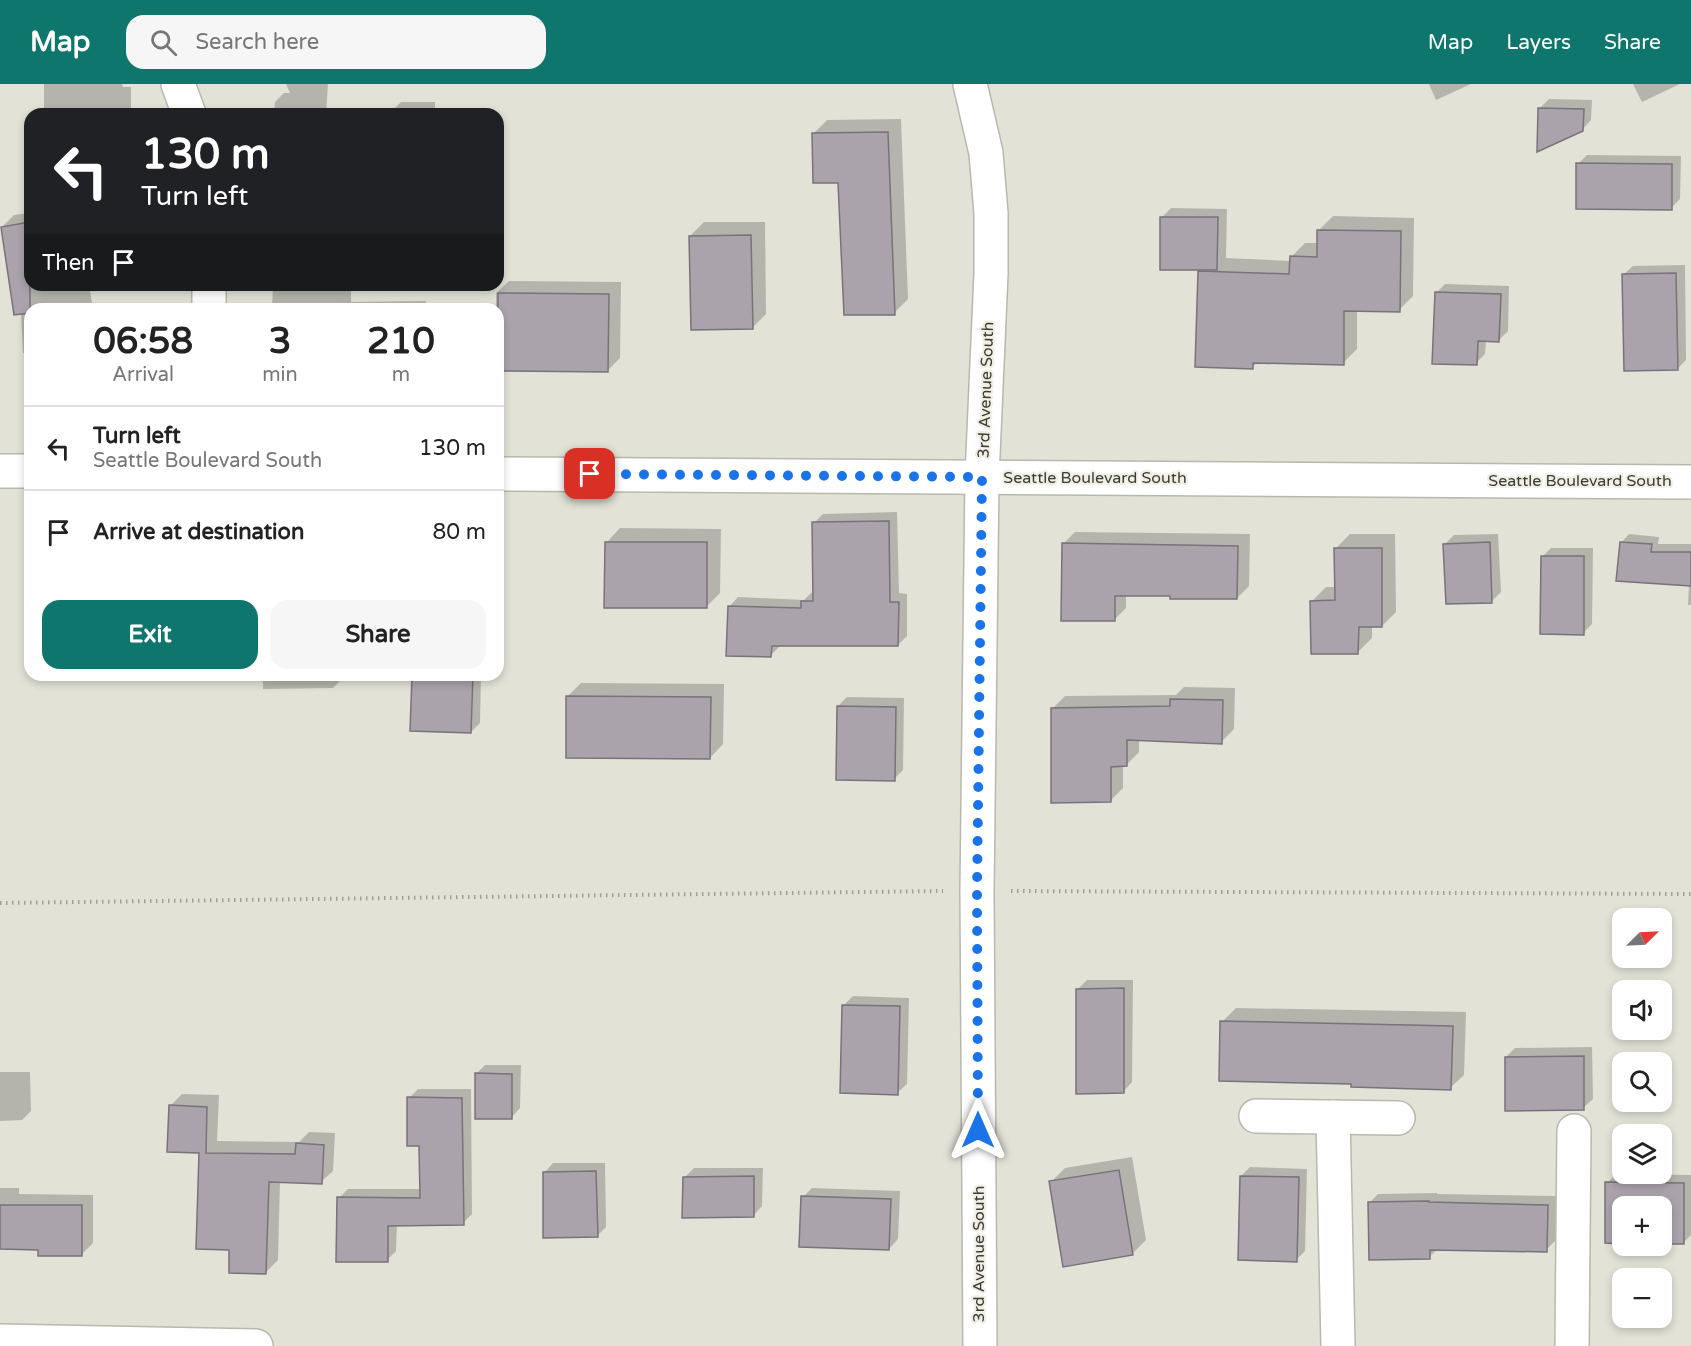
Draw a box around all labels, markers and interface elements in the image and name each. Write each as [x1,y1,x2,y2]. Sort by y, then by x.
search box [126,15,546,69]
text: Map [30,25,90,59]
icon: search [147,26,180,59]
text: Search here [195,29,319,55]
text: Map [1428,30,1473,55]
text: Layers [1506,30,1571,55]
text: Share [1604,30,1661,55]
text: 130 m [141,129,270,180]
icon: left [42,132,120,210]
text: Turn left [141,180,248,213]
icon: arrive [107,246,140,279]
text: Then [42,250,95,276]
text: 06:58 [93,320,193,363]
text: 3 [269,320,291,363]
text: 210 [367,320,435,363]
street label: 3rd Avenue South [974,321,998,459]
text: Arrival [112,363,174,387]
text: min [262,363,298,387]
text: m [392,363,410,387]
text: Turn left [93,423,181,449]
icon: left [42,432,75,465]
text: 130 m [419,435,486,461]
pin [564,448,615,499]
text: Seattle Boulevard South [93,449,322,473]
icon: arrive [573,457,606,490]
street label: Seattle Boulevard South [1003,468,1187,488]
street label: Seattle Boulevard South [1488,471,1672,491]
icon: arrive [42,516,75,549]
text: Arrive at destination [93,519,304,545]
text: 80 m [432,519,486,545]
button: Exit [42,600,258,669]
button: Share [270,600,486,669]
north arrow [1612,908,1672,968]
map controls [1612,908,1672,1328]
button: sound [1612,980,1672,1040]
button: search [1612,1052,1672,1112]
position arrow [946,1098,1010,1162]
button: layers [1612,1124,1672,1184]
street label: 3rd Avenue South [969,1186,989,1322]
button: + [1612,1196,1672,1256]
button: − [1612,1268,1672,1328]

